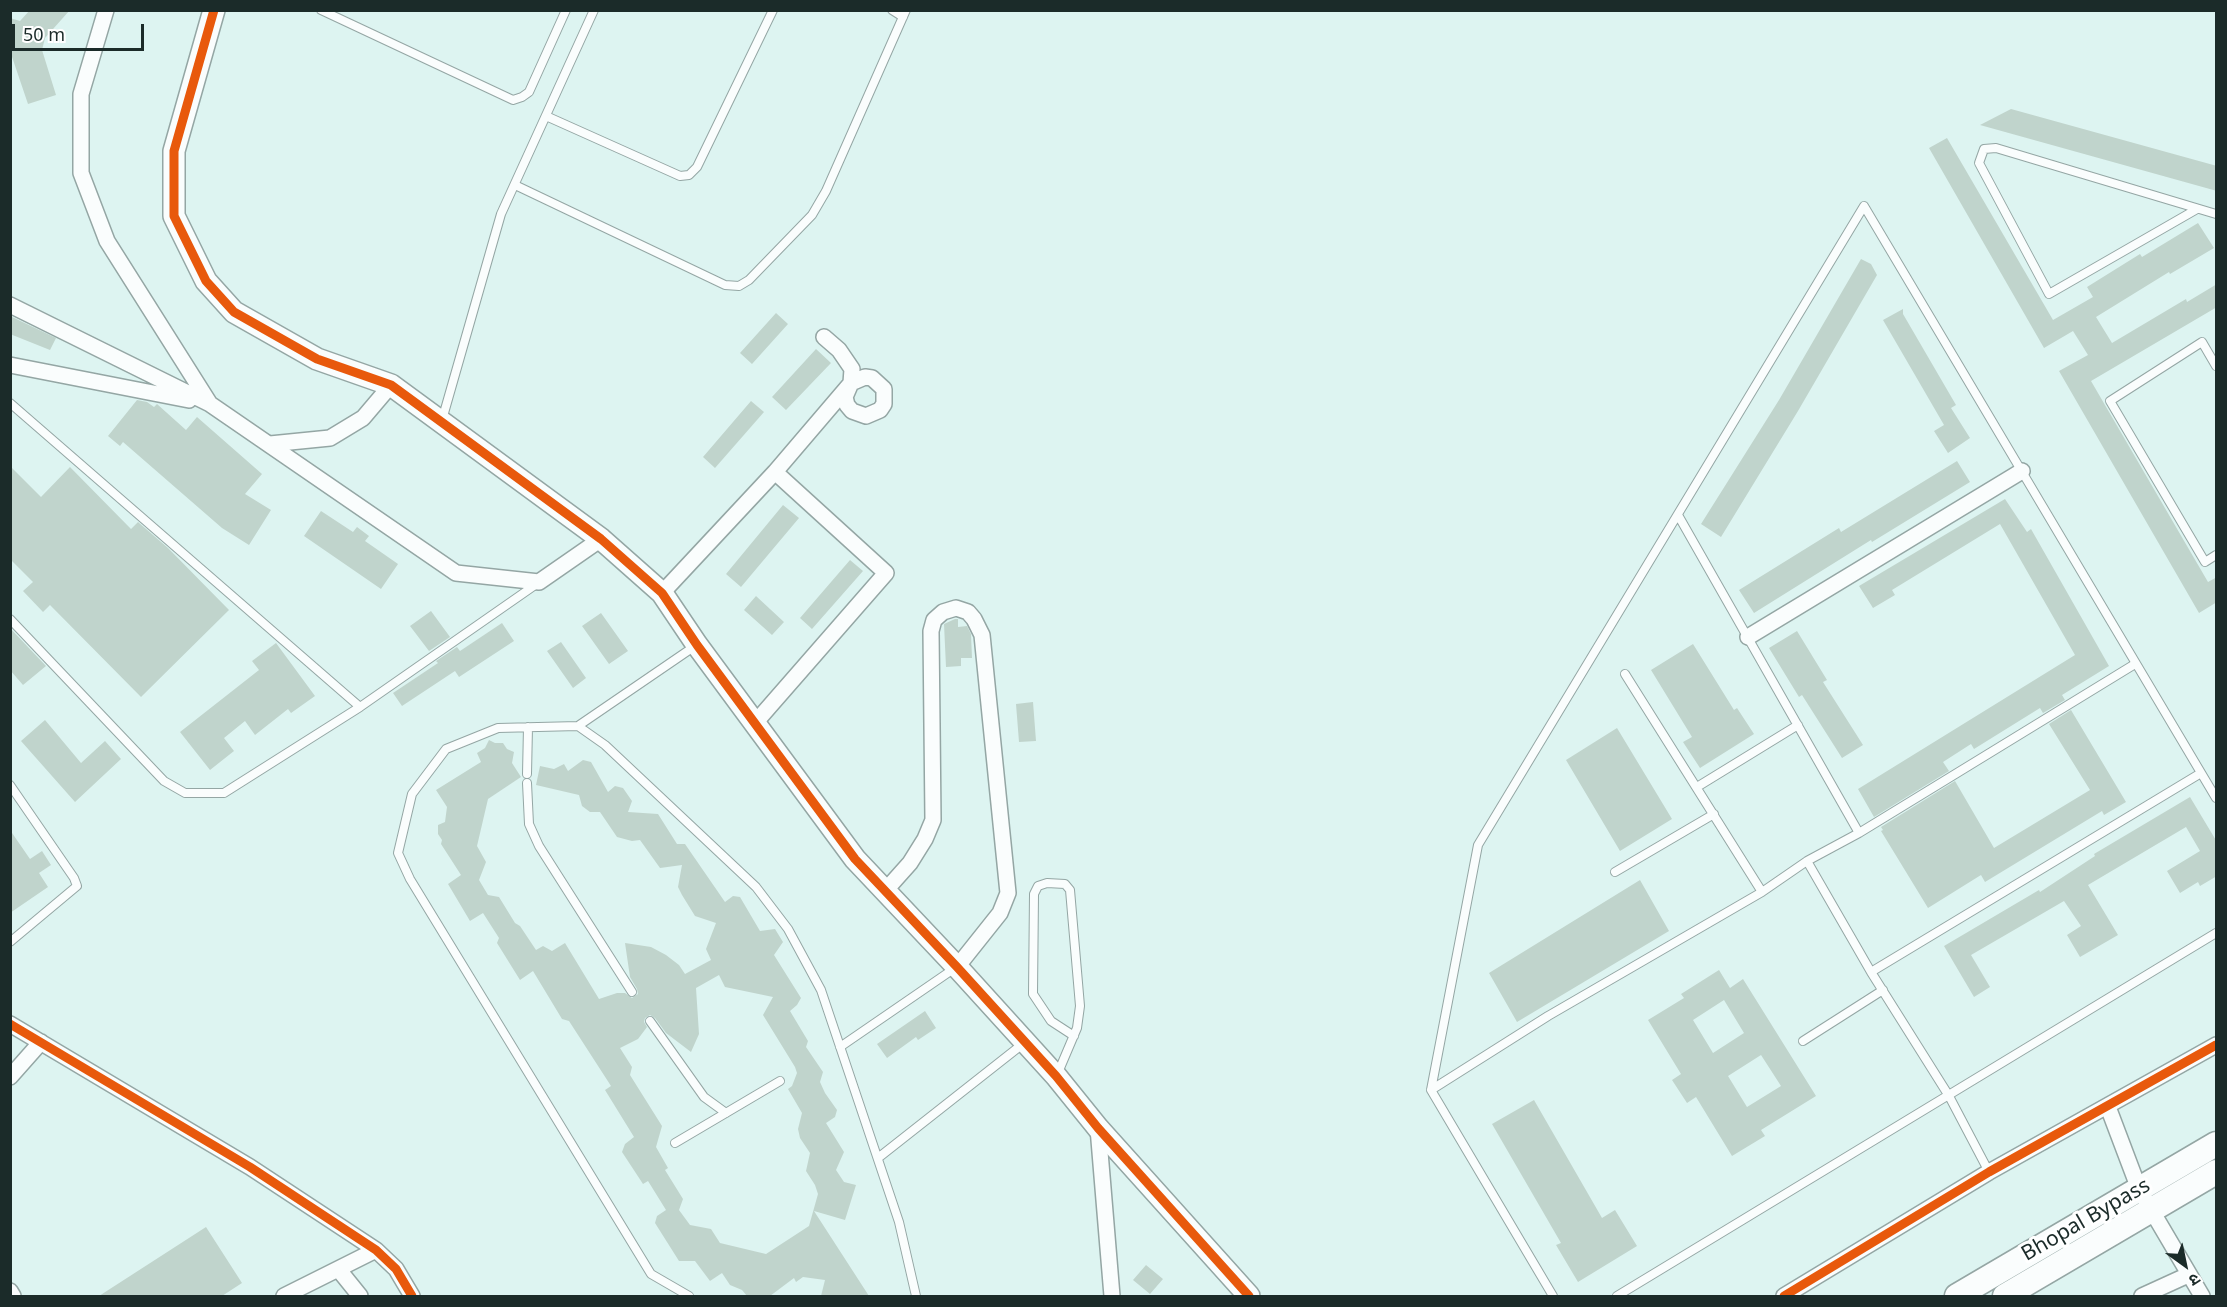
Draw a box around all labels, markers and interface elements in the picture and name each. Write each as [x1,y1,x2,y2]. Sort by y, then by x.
scale bar [15,12,147,50]
text: 50 m [23,22,65,46]
street label: Bhopal Bypass [2017,1173,2155,1267]
north arrow [2155,1235,2215,1295]
text: उ [2185,1268,2205,1292]

